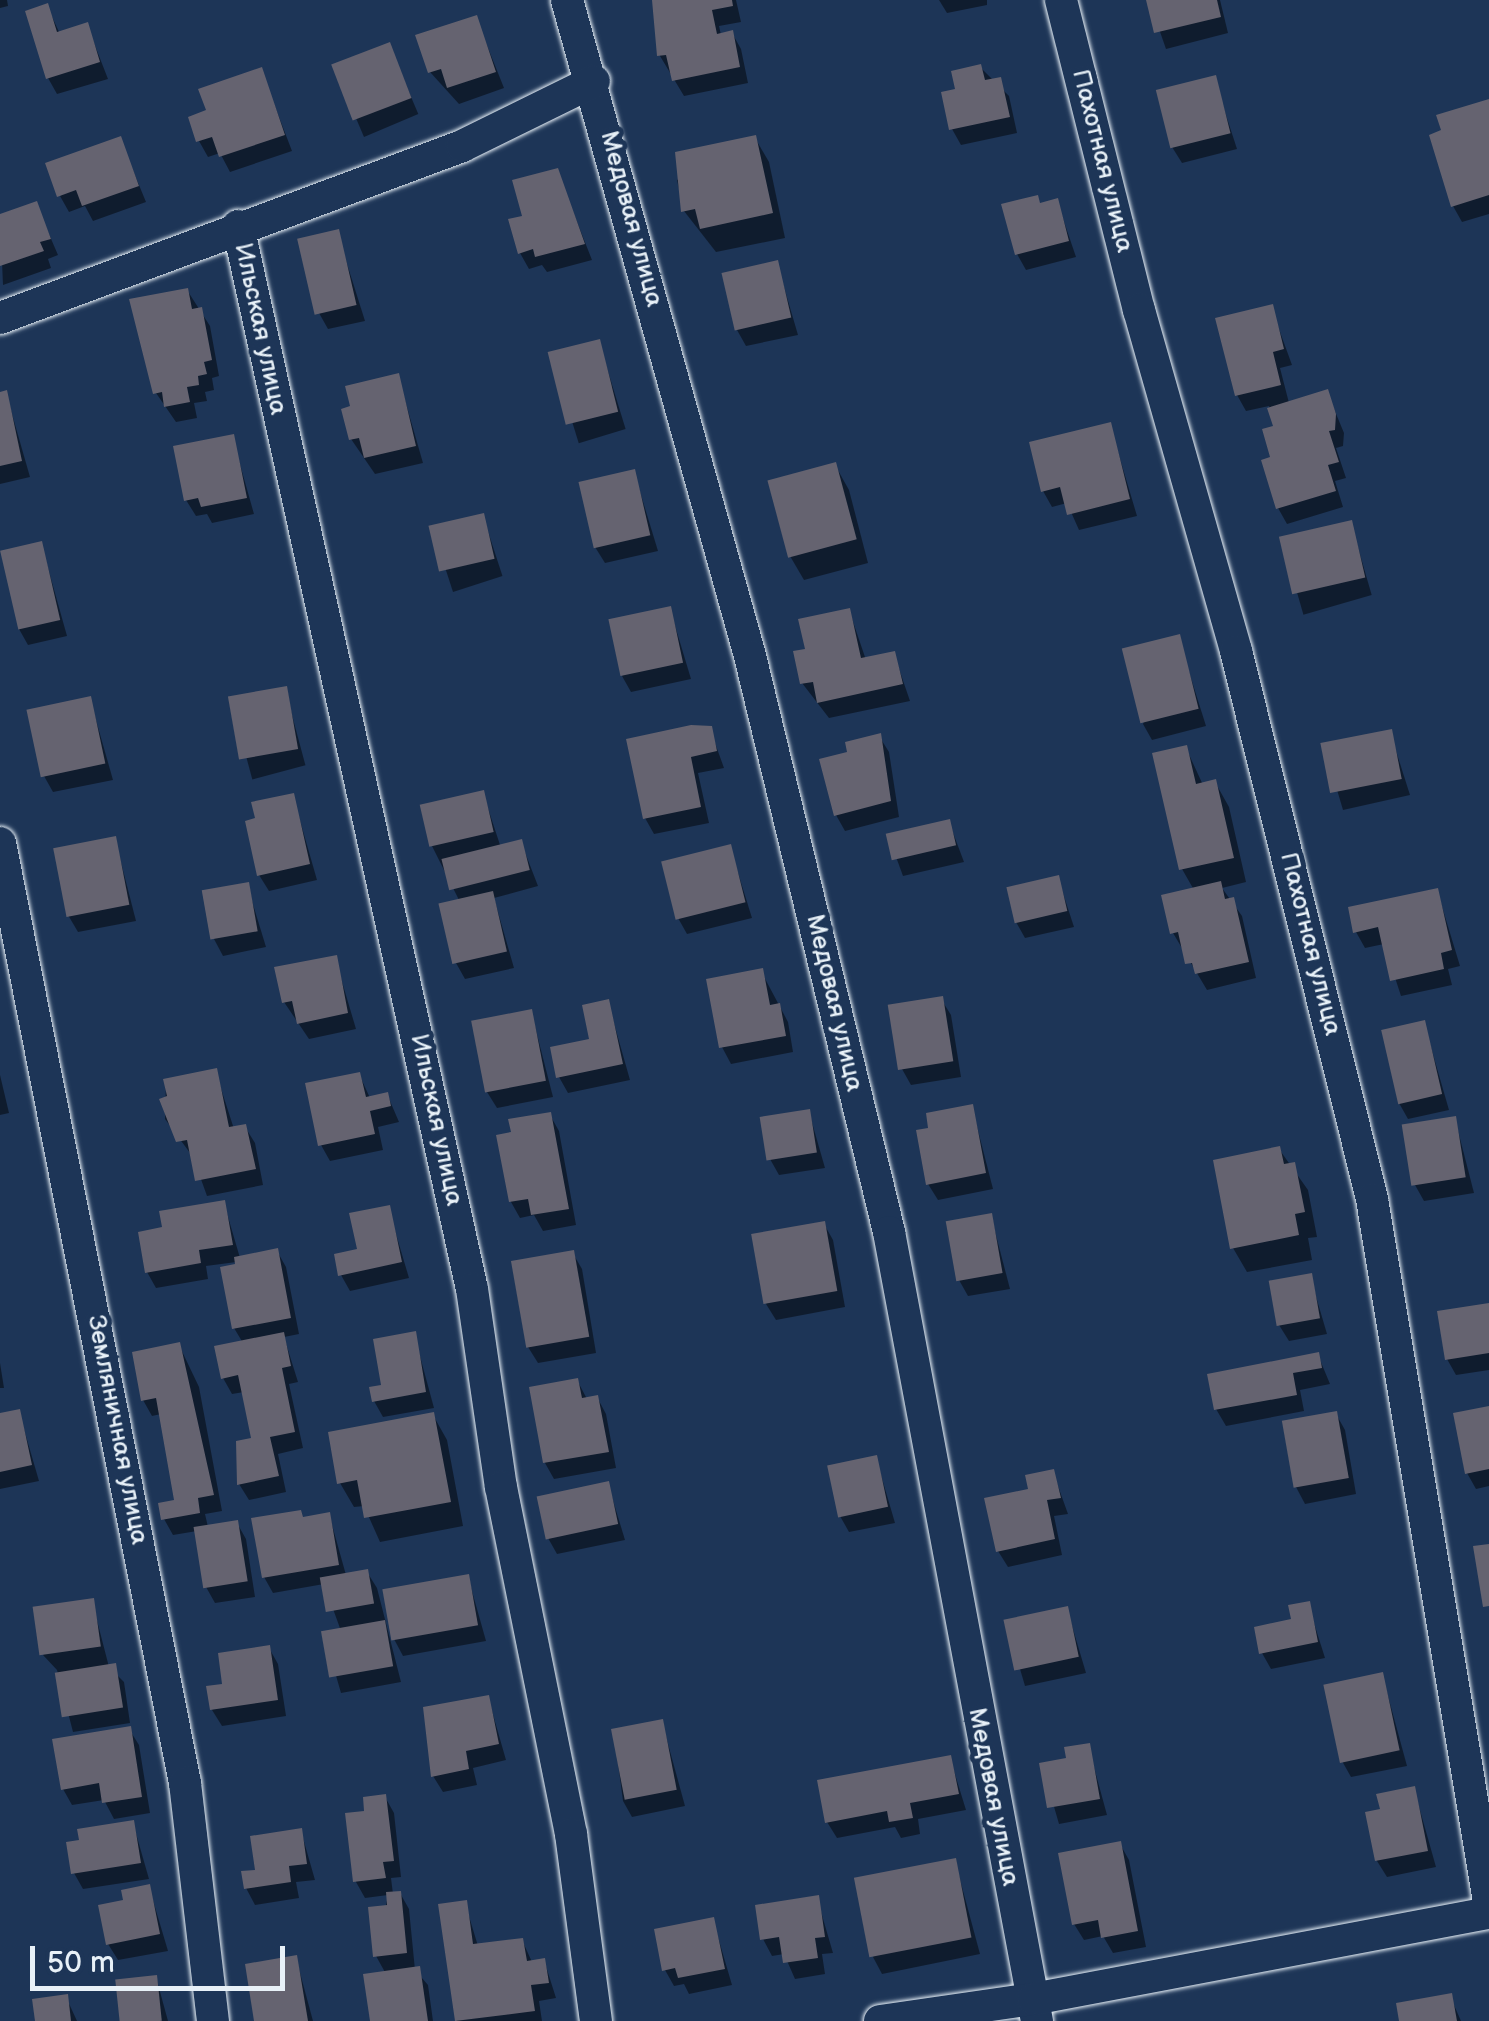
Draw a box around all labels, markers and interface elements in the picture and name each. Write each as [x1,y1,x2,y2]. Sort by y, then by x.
street label: Пахотная улица [1065,66,1139,256]
street label: Медовая улица [593,128,669,310]
street label: Ильская улица [227,240,293,418]
street label: Пахотная улица [1273,849,1347,1039]
street label: Медовая улица [799,912,869,1094]
street label: Ильская улица [403,1031,469,1209]
street label: Земляничная улица [80,1313,154,1547]
street label: Медовая улица [961,1705,1025,1889]
scale bar [35,1926,290,1988]
text: 50 m [47,1945,115,1981]

